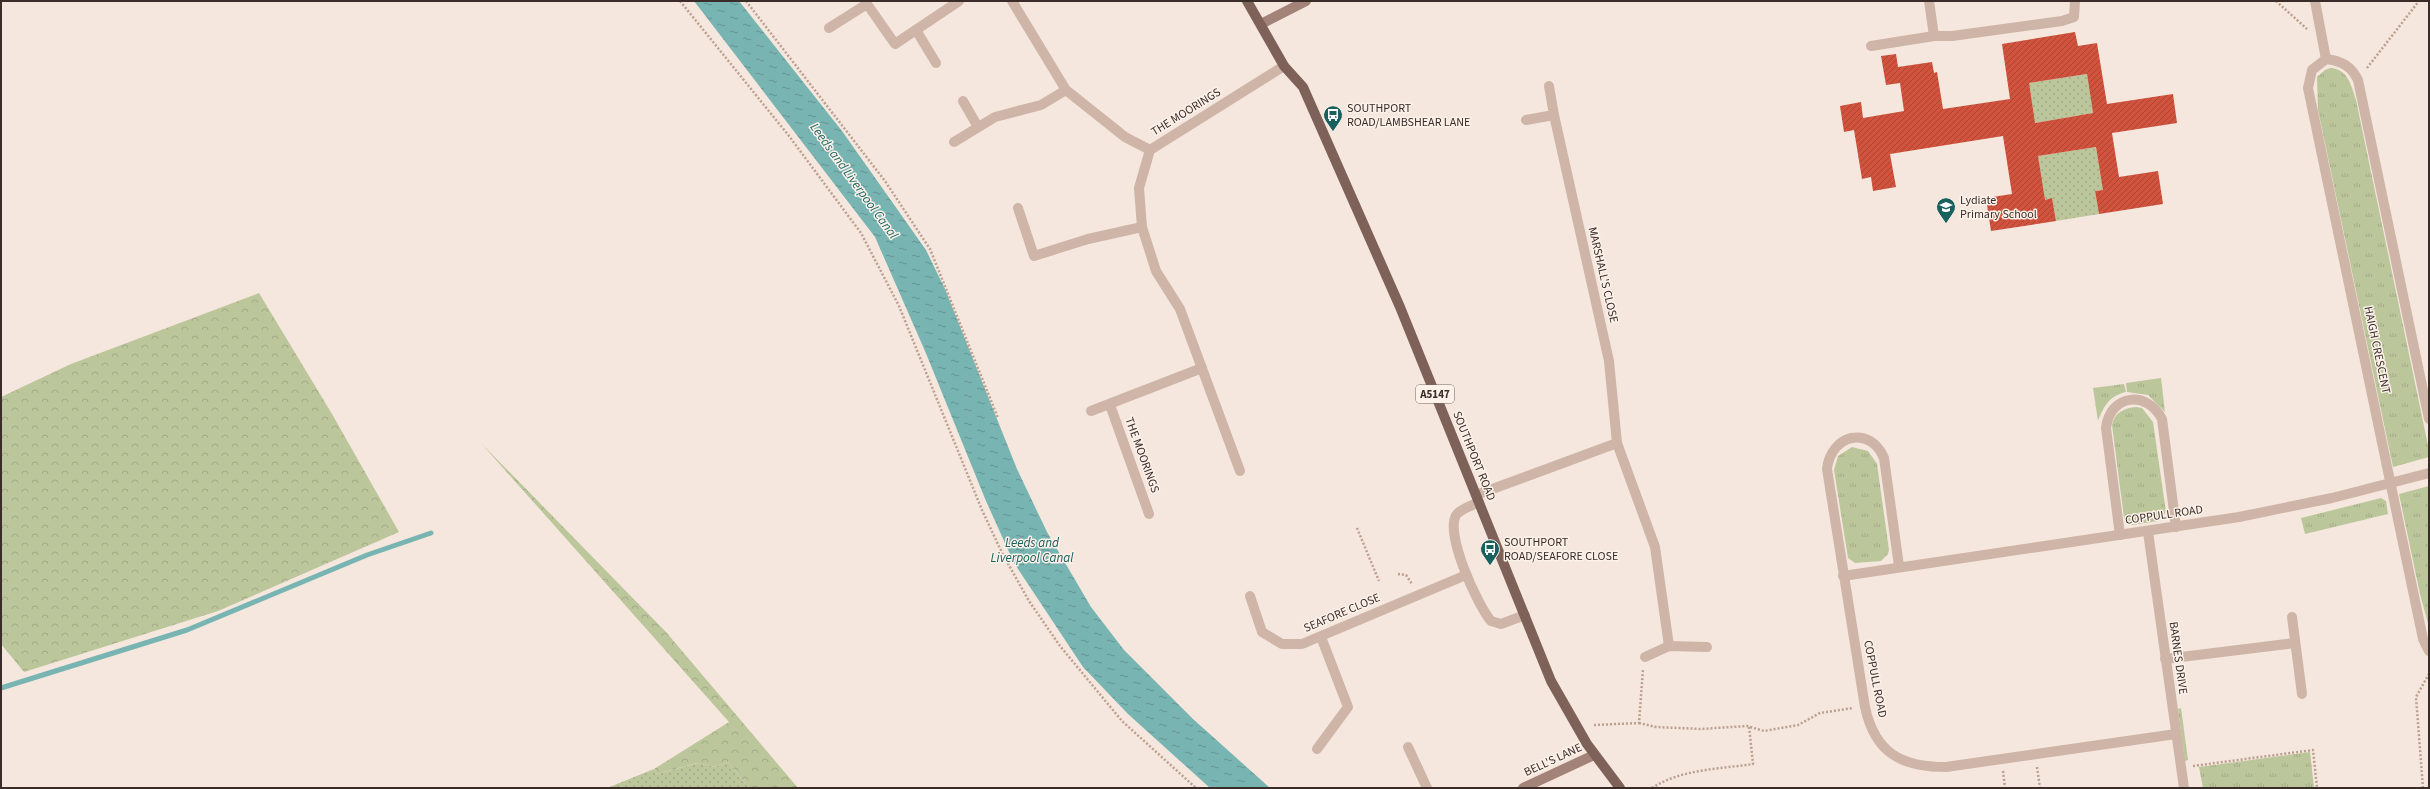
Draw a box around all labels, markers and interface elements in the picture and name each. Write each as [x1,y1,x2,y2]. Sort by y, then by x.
street label: THE MOORINGS [1148,84,1224,140]
place label: SOUTHPORT ROAD/LAMBSHEAR LANE [1347,100,1470,131]
bus stop icon: SOUTHPORT ROAD/LAMBSHEAR LANE [1322,104,1344,132]
water label: Leeds and Liverpool Canal [806,119,903,243]
place label: Lydiate Primary School [1960,192,2037,223]
school or university icon: Lydiate Primary School [1935,196,1957,224]
street label: MARSHALL'S CLOSE [1584,225,1622,325]
street label: HAIGH CRESCENT [2359,305,2395,396]
road number: A5147 [1416,385,1454,403]
street label: SOUTHPORT ROAD [1448,409,1500,503]
street label: THE MOORINGS [1120,415,1164,495]
street label: COPPULL ROAD [2124,501,2204,529]
water label: Leeds and Liverpool Canal [991,534,1074,567]
place label: SOUTHPORT ROAD/SEAFORE CLOSE [1504,534,1618,565]
bus stop icon: SOUTHPORT ROAD/SEAFORE CLOSE [1479,538,1501,566]
street label: SEAFORE CLOSE [1301,589,1383,637]
street label: BARNES DRIVE [2164,621,2192,695]
street label: COPPULL ROAD [1859,639,1891,719]
street label: BELL'S LANE [1521,739,1585,781]

